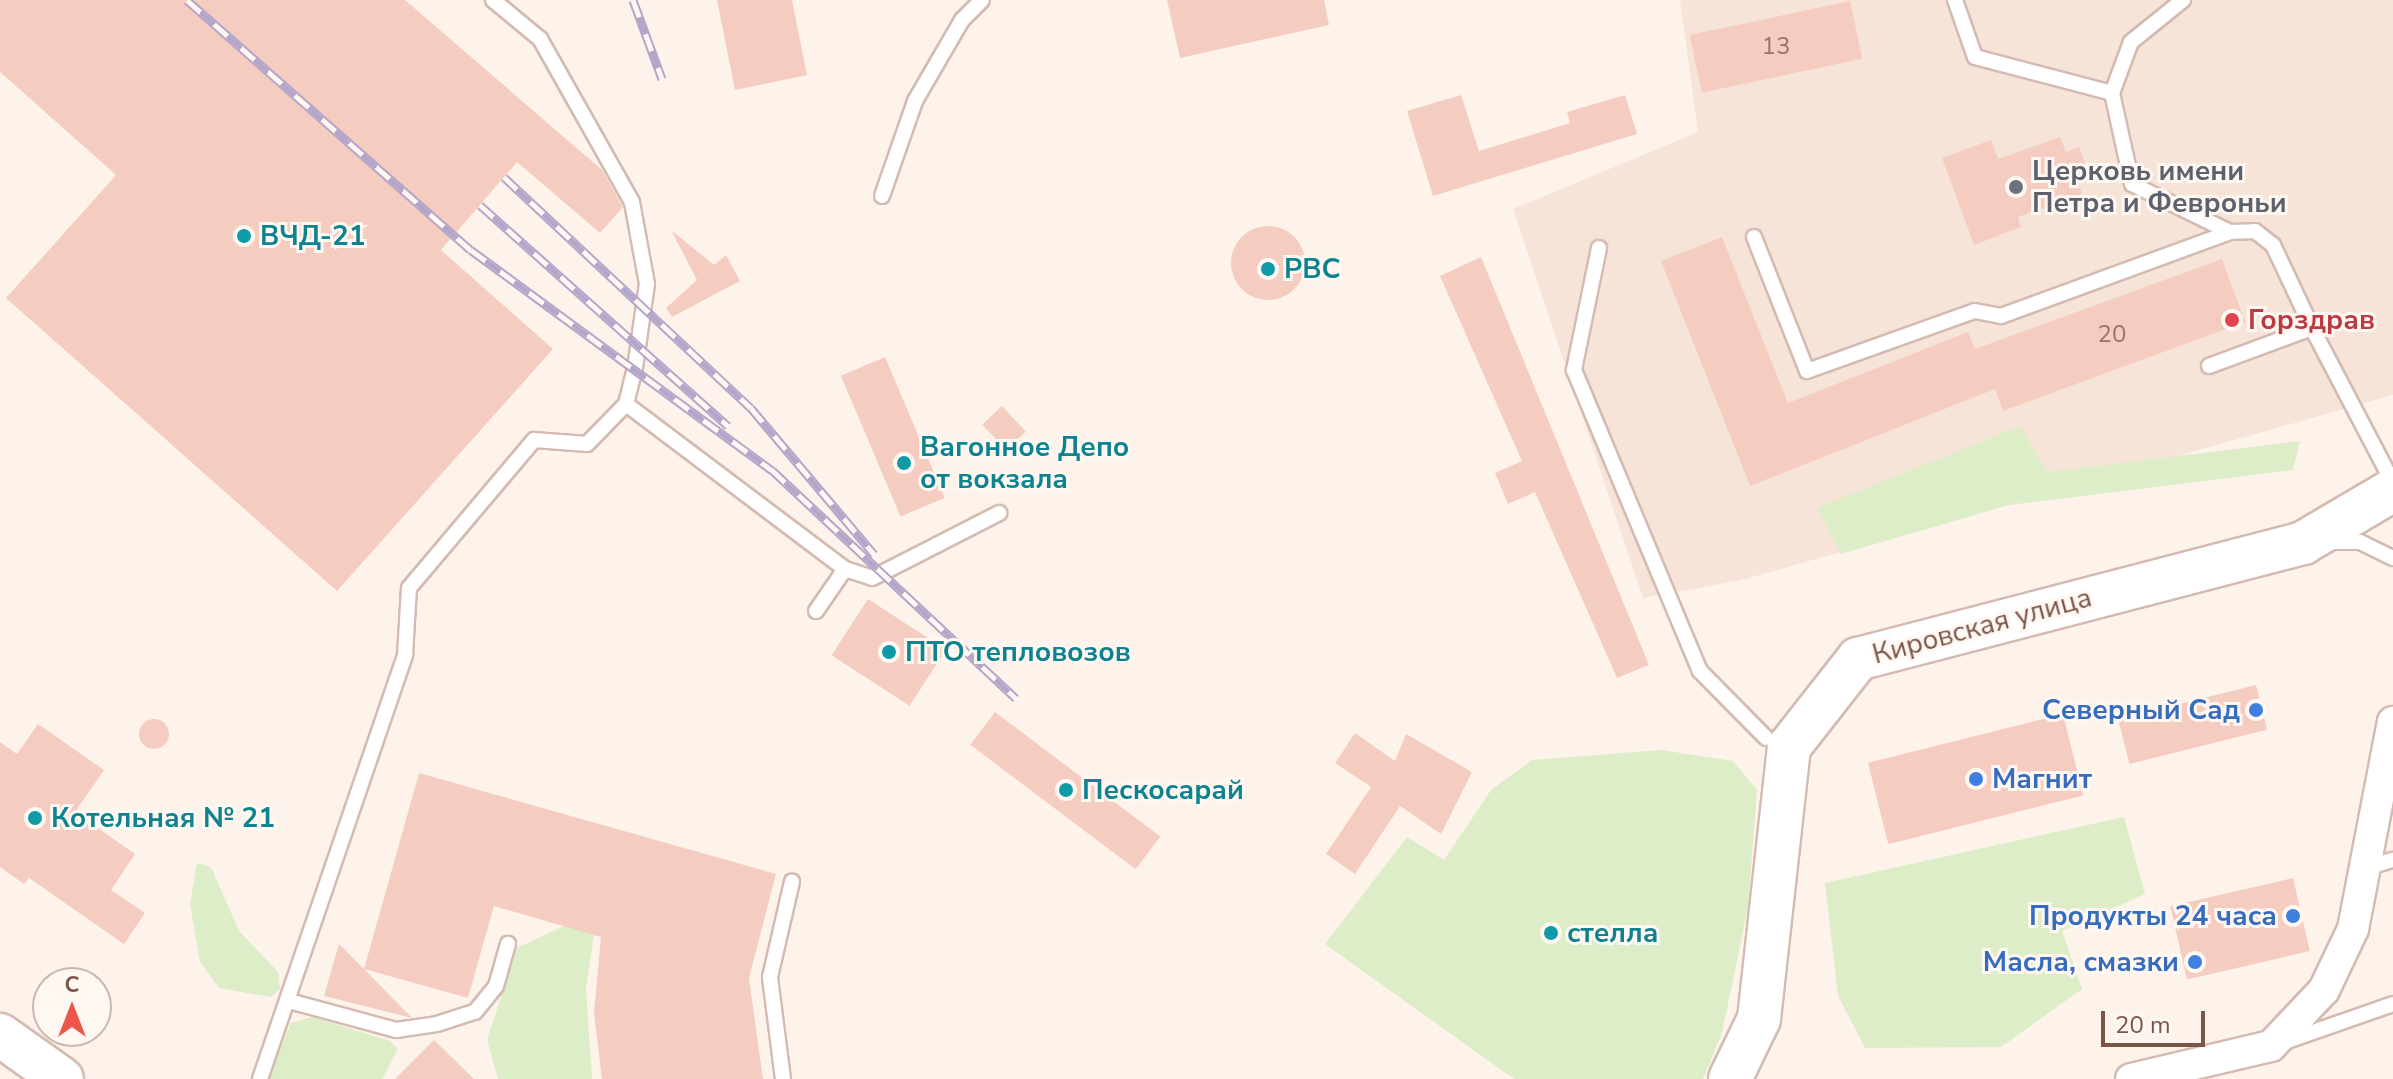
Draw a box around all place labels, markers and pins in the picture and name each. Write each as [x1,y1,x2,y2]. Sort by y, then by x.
place label: Церковь имени Петра и Февроньи [2032,154,2287,220]
marker: Церковь имени Петра и Февроньи [2007,178,2025,196]
place label: ВЧД-21 [260,219,366,253]
marker: ВЧД-21 [235,227,253,245]
place label: РВС [1284,252,1341,286]
marker: РВС [1259,260,1277,278]
place label: Горздрав [2248,303,2375,337]
marker: Горздрав [2223,311,2241,329]
place label: Вагонное Депо от вокзала [920,430,1129,496]
marker: Вагонное Депо от вокзала [895,454,913,472]
place label: ПТО тепловозов [905,635,1131,669]
marker: ПТО тепловозов [880,643,898,661]
place label: Северный Сад [2042,693,2240,727]
marker: Северный Сад [2247,701,2265,719]
place label: Магнит [1992,762,2092,796]
marker: Магнит [1967,770,1985,788]
place label: Пескосарай [1082,773,1244,807]
marker: Пескосарай [1057,781,1075,799]
place label: Котельная № 21 [51,801,275,835]
marker: Котельная № 21 [26,809,44,827]
place label: Продукты 24 часа [2029,899,2277,933]
marker: Продукты 24 часа [2284,907,2302,925]
place label: стелла [1567,916,1658,950]
marker: стелла [1542,924,1560,942]
place label: Масла, смазки [1983,945,2179,979]
marker: Масла, смазки [2186,953,2204,971]

